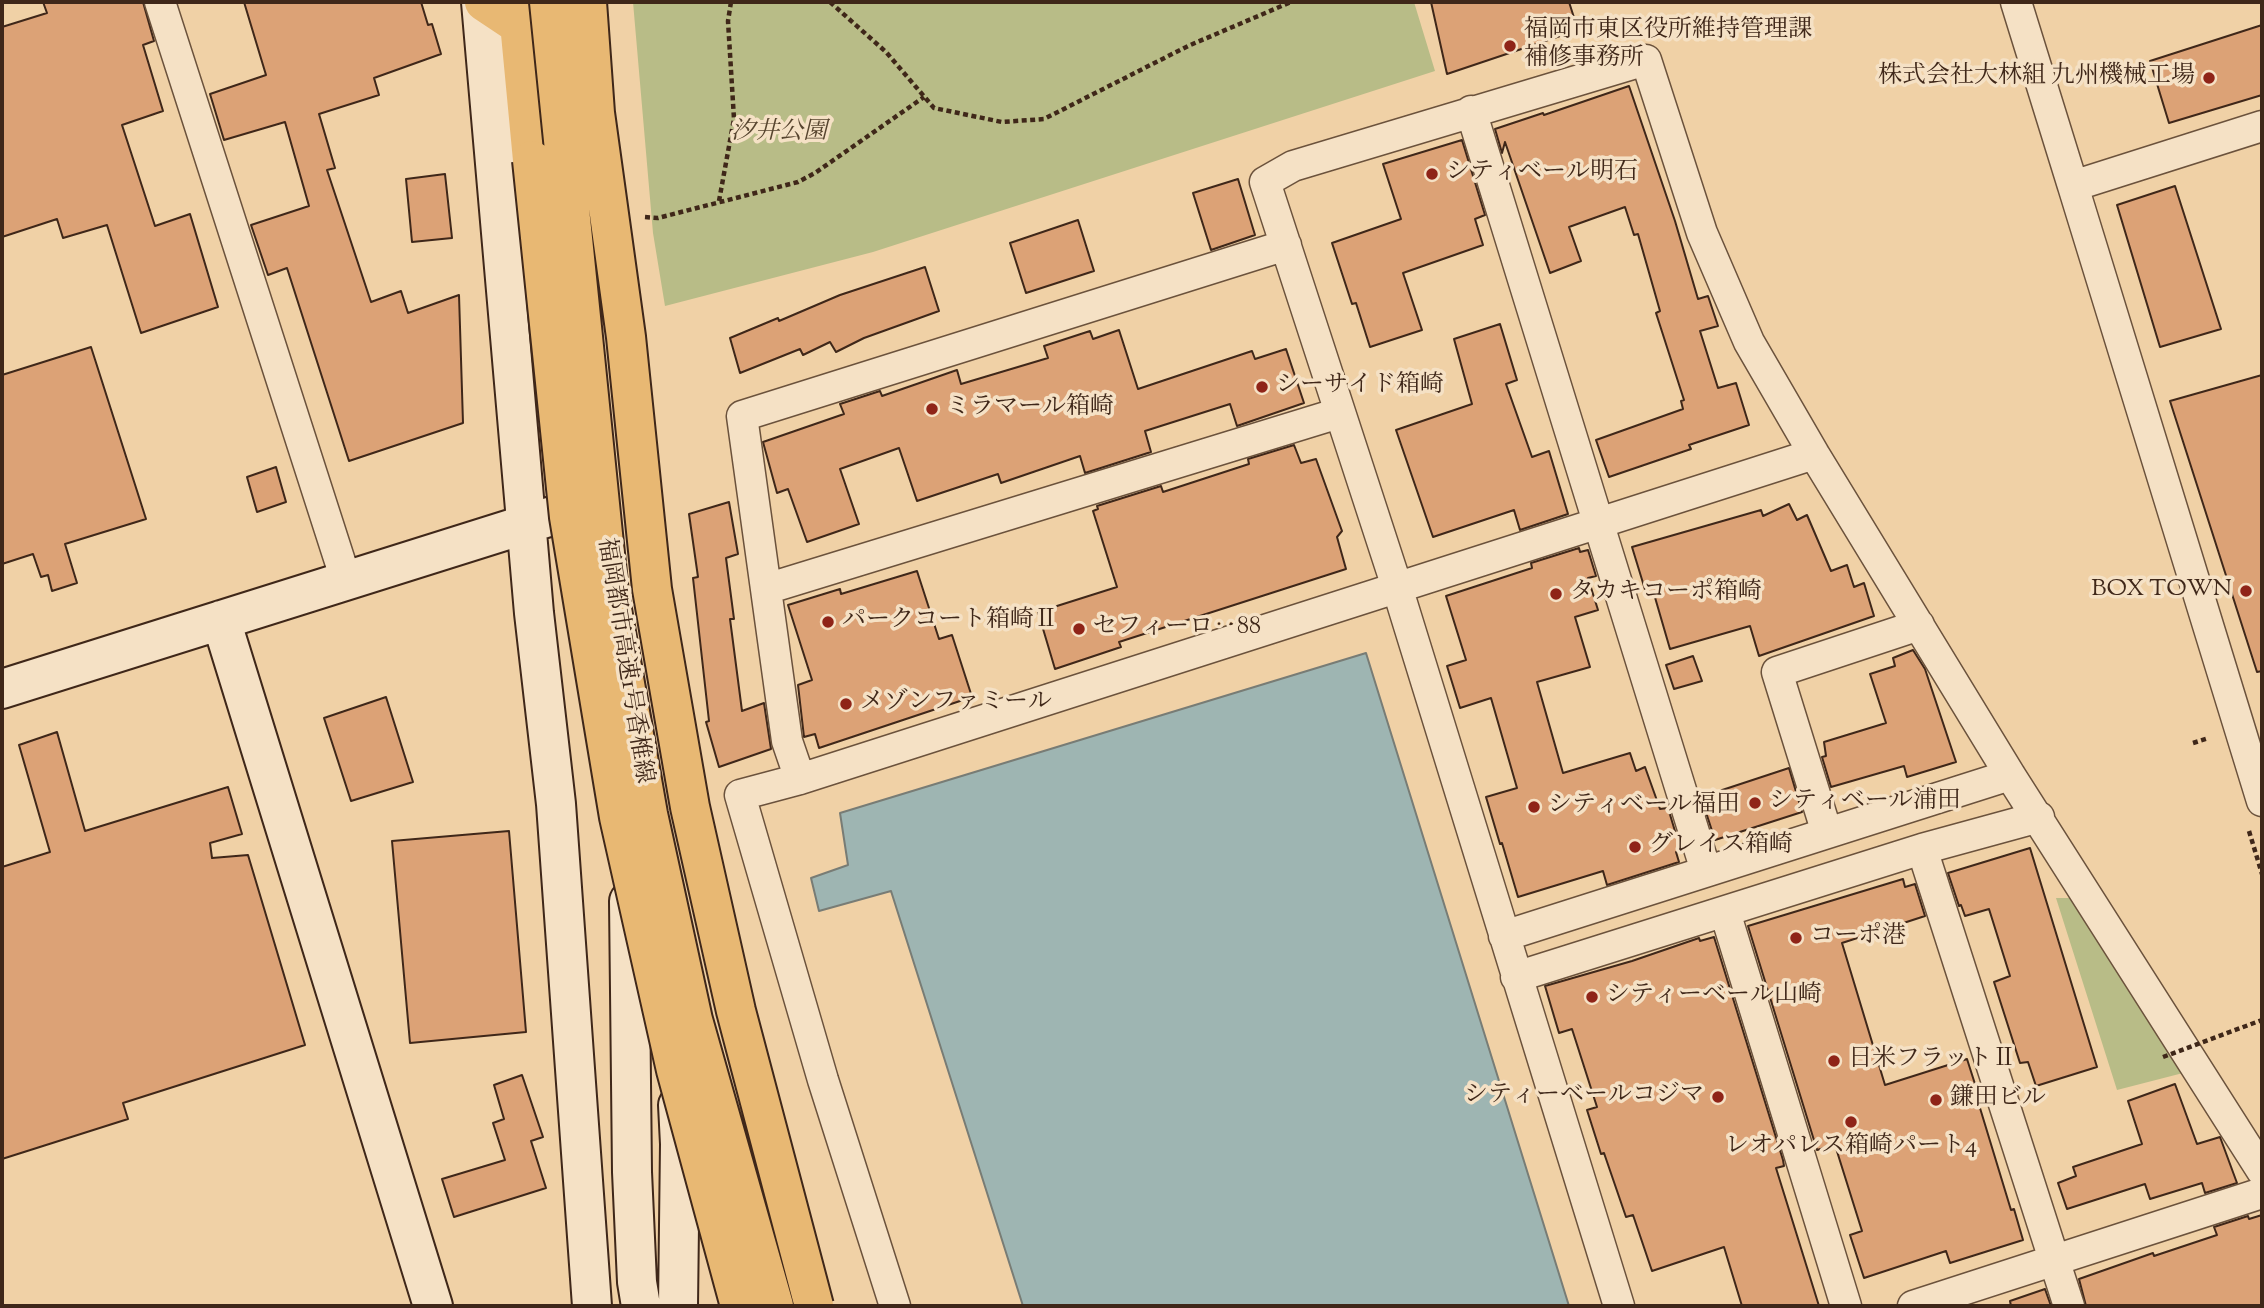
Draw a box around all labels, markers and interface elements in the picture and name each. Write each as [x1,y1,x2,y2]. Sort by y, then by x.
place label: 福岡市東区役所維持管理課 補修事務所 [1524,18,1812,74]
marker: 福岡市東区役所維持管理課 補修事務所 [1502,38,1518,54]
place label: 株式会社大林組 九州機械工場 [1878,64,2195,92]
marker: 株式会社大林組 九州機械工場 [2201,70,2217,86]
park label: 汐井公園 [731,120,827,148]
place label: シティベール明石 [1446,160,1638,188]
marker: シティベール明石 [1424,166,1440,182]
place label: シーサイド箱崎 [1276,373,1444,401]
marker: シーサイド箱崎 [1254,379,1270,395]
place label: ミラマール箱崎 [946,395,1114,423]
marker: ミラマール箱崎 [924,401,940,417]
street label: 福岡都市高速1号香椎線 [589,536,657,786]
place label: BOX TOWN [2091,577,2232,605]
place label: タカキコーポ箱崎 [1570,580,1762,608]
marker: BOX TOWN [2238,583,2254,599]
marker: タカキコーポ箱崎 [1548,586,1564,602]
place label: パークコート箱崎Ⅱ [842,608,1058,636]
marker: パークコート箱崎Ⅱ [820,614,836,630]
place label: セフィーロ‥88 [1093,615,1261,643]
marker: セフィーロ‥88 [1071,621,1087,637]
place label: メゾンファミール [860,690,1052,718]
marker: メゾンファミール [838,696,854,712]
place label: シティベール浦田 [1769,789,1961,817]
place label: シティベール福田 [1548,793,1740,821]
marker: シティベール浦田 [1747,795,1763,811]
marker: シティベール福田 [1526,799,1542,815]
place label: グレイス箱崎 [1649,833,1793,861]
marker: グレイス箱崎 [1627,839,1643,855]
place label: コーポ港 [1810,924,1906,952]
marker: コーポ港 [1788,930,1804,946]
place label: シティーベール山崎 [1606,983,1822,1011]
marker: シティーベール山崎 [1584,989,1600,1005]
place label: 日米フラットⅡ [1848,1047,2016,1075]
marker: 日米フラットⅡ [1826,1053,1842,1069]
place label: シティーベールコジマ [1464,1083,1704,1111]
place label: 鎌田ビル [1950,1086,2046,1114]
marker: シティーベールコジマ [1710,1089,1726,1105]
marker: 鎌田ビル [1928,1092,1944,1108]
marker: レオパレス箱崎パート4 [1843,1114,1859,1130]
place label: レオパレス箱崎パート4 [1725,1134,1977,1162]

